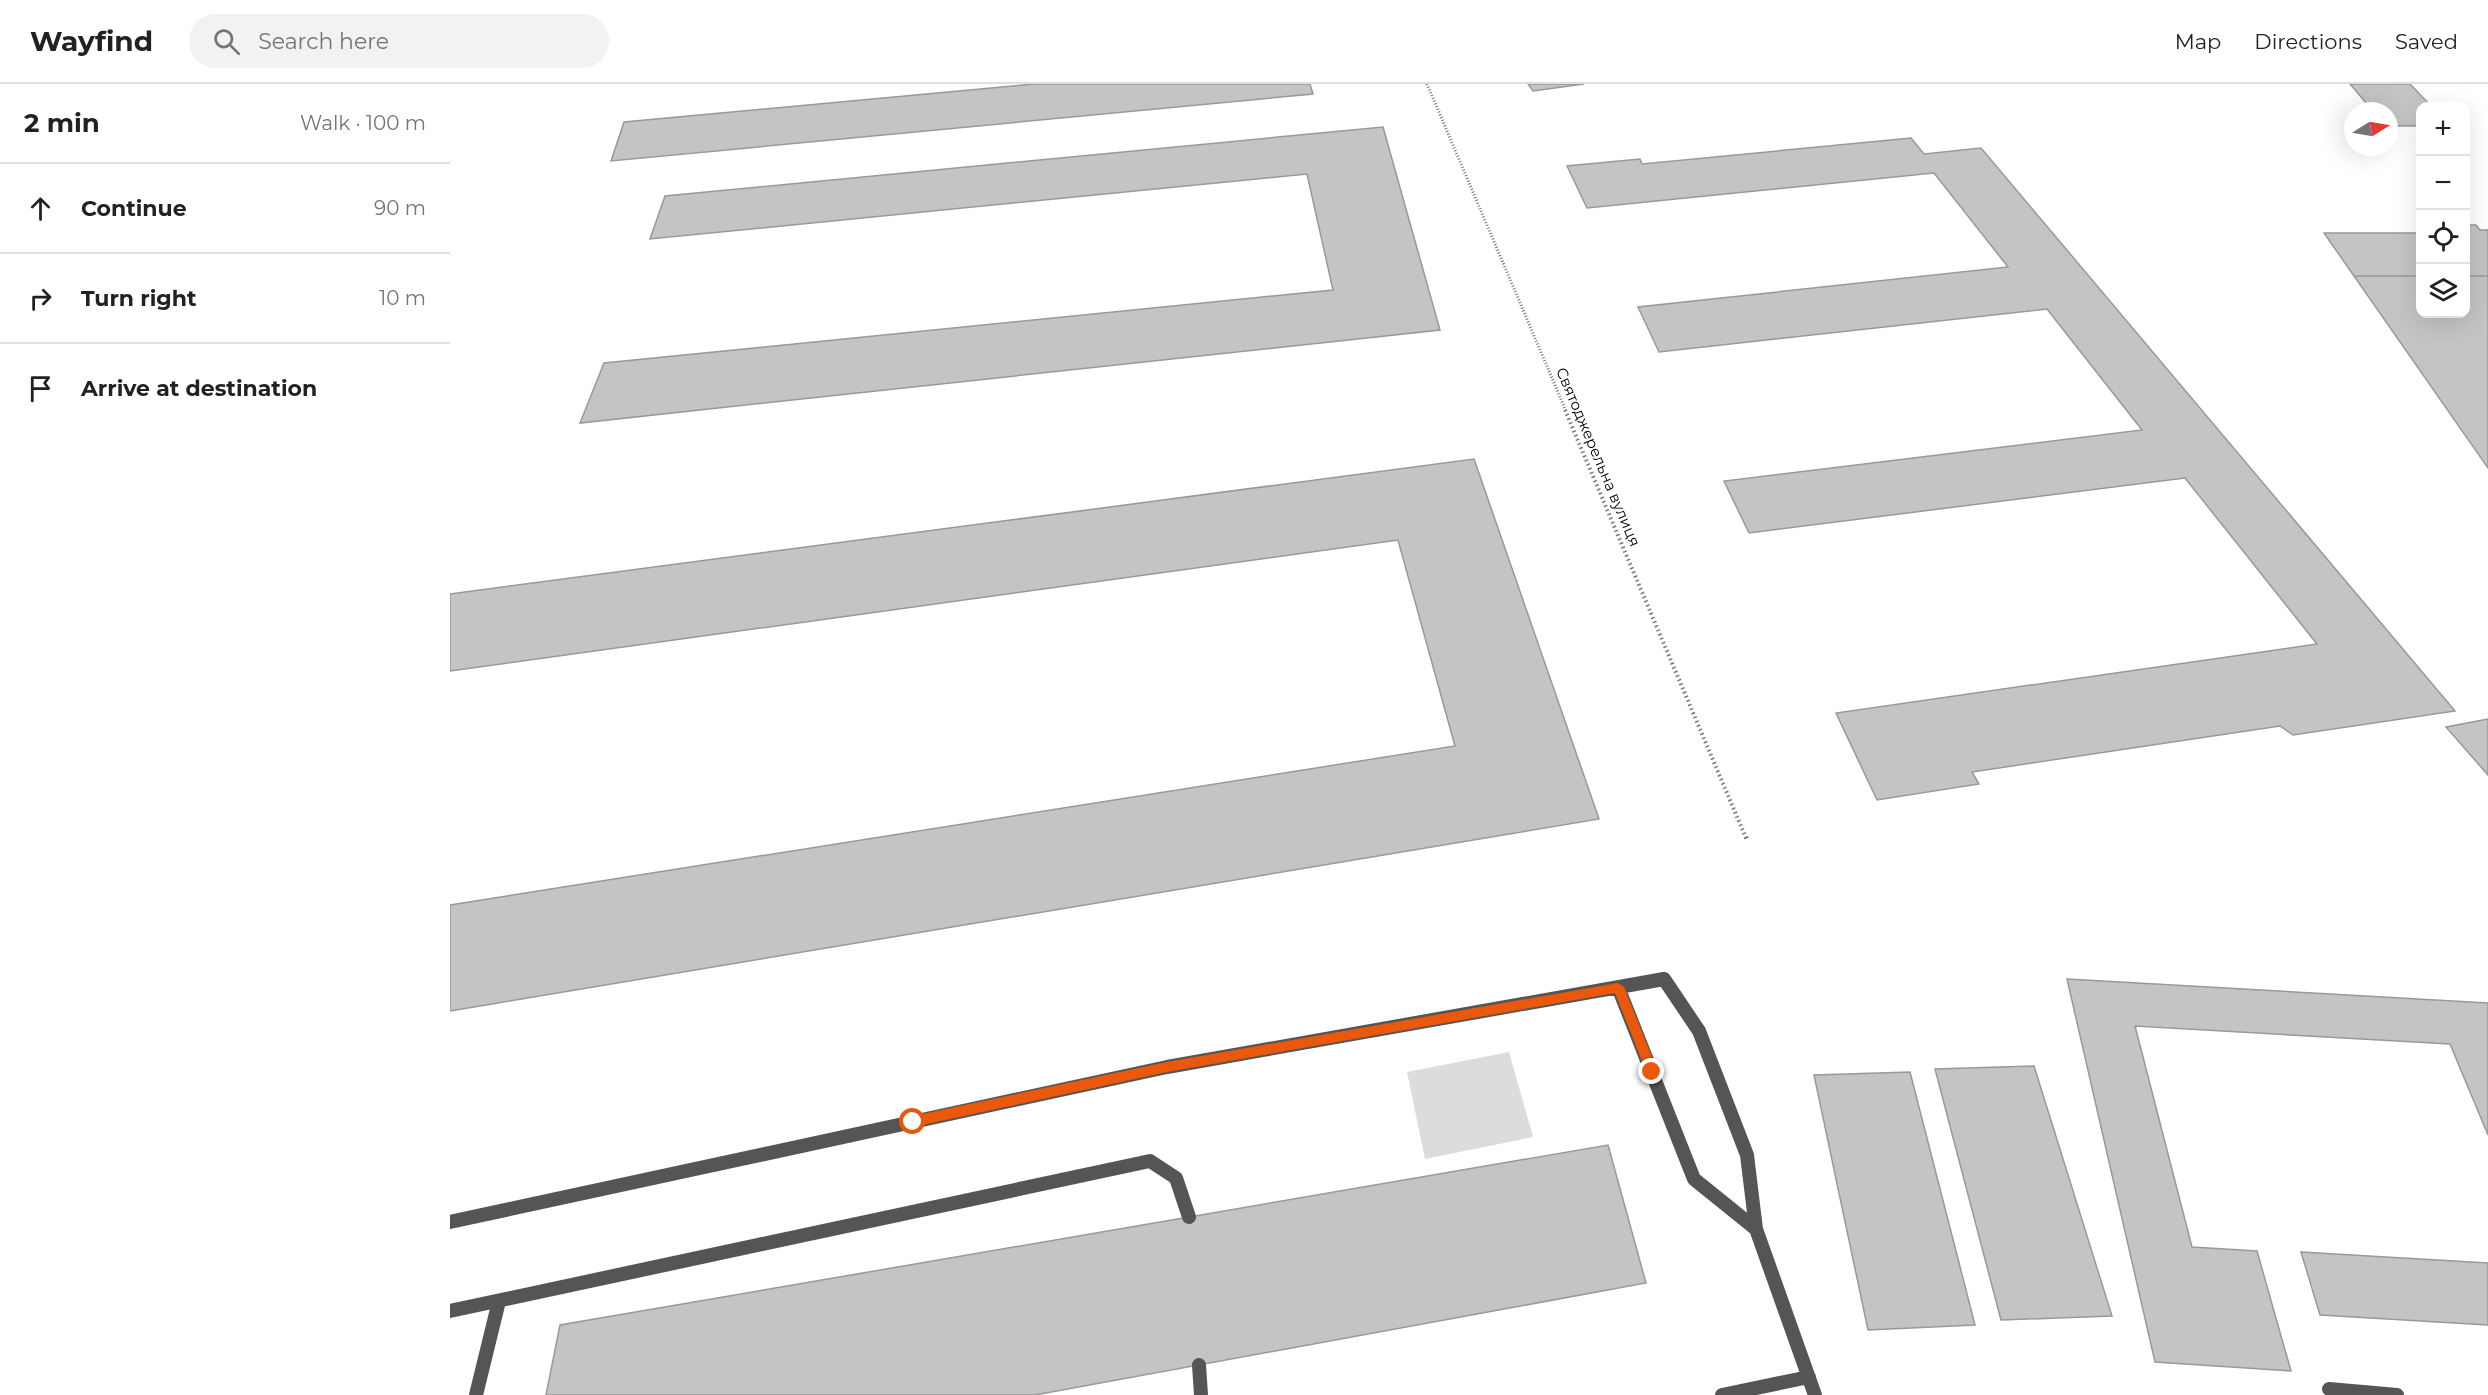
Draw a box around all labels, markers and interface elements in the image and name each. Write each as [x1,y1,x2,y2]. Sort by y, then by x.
search box [189,14,609,68]
text: Wayfind [30,24,153,58]
icon: search [210,25,243,58]
text: Search here [258,28,389,55]
text: Map [2175,29,2221,54]
text: Directions [2254,29,2362,54]
text: Saved [2395,29,2458,54]
north arrow [2344,102,2398,156]
map controls [2416,102,2470,318]
button: + [2416,102,2470,156]
text: 2 min [24,107,100,139]
text: Walk · 100 m [300,111,426,135]
button: − [2416,156,2470,210]
icon: ahead [24,192,57,225]
text: Continue [81,195,187,222]
text: 90 m [374,196,426,220]
button: locate [2416,210,2470,264]
button: layers [2416,264,2470,318]
icon: right [24,282,57,315]
text: Turn right [81,285,196,312]
text: 10 m [379,286,426,310]
street label: Святоджерельна вулиця [1552,364,1645,549]
icon: arrive [24,372,57,405]
text: Arrive at destination [81,375,317,402]
route end [1638,1058,1664,1084]
route start [899,1108,925,1134]

